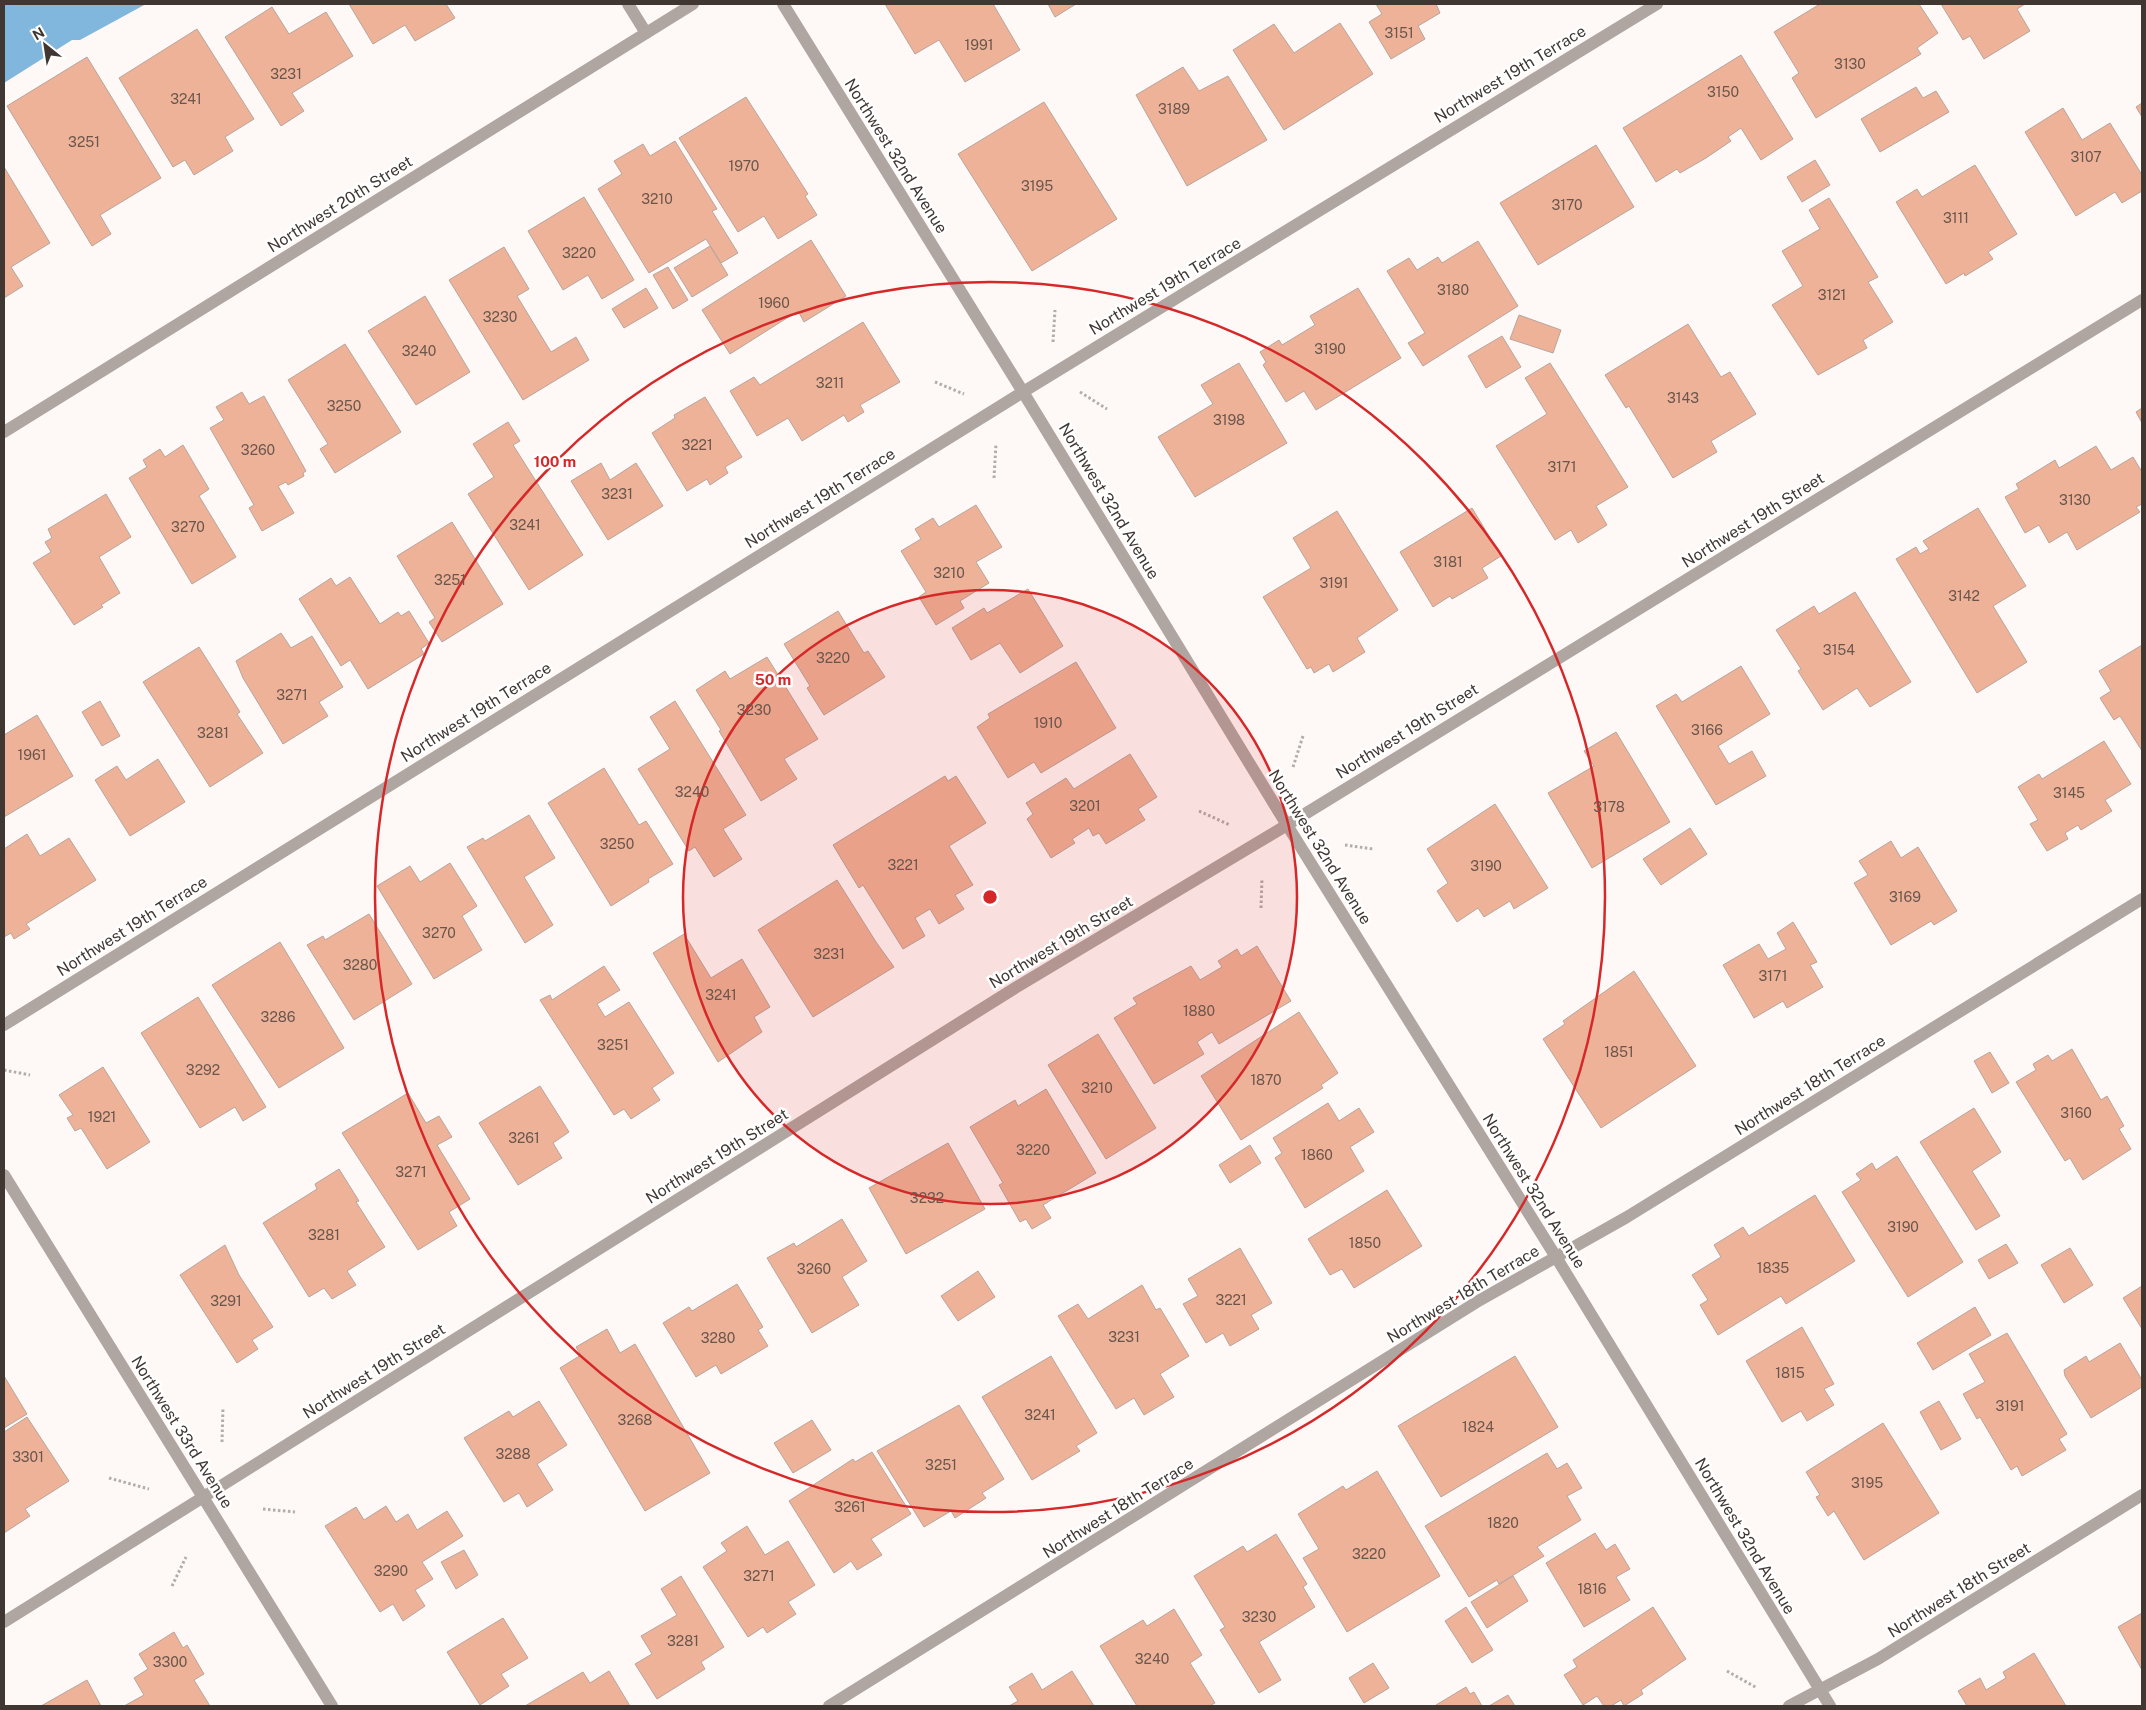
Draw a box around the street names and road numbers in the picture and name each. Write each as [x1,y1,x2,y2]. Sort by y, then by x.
street label: Northwest 19th Terrace [1431,21,1589,127]
street label: Northwest 32nd Avenue [841,75,951,237]
street label: Northwest 20th Street [264,152,416,256]
street label: Northwest 19th Terrace [1086,233,1244,339]
street label: Northwest 32nd Avenue [1055,419,1163,583]
street label: Northwest 19th Terrace [741,444,899,552]
street label: Northwest 19th Street [1678,468,1828,572]
street label: Northwest 19th Terrace [397,658,555,766]
street label: Northwest 19th Street [1332,679,1482,783]
street label: Northwest 32nd Avenue [1265,766,1375,928]
street label: Northwest 19th Terrace [53,872,211,980]
street label: Northwest 19th Street [986,892,1136,992]
street label: Northwest 18th Terrace [1731,1031,1889,1139]
street label: Northwest 19th Street [642,1104,792,1208]
street label: Northwest 32nd Avenue [1479,1110,1589,1272]
street label: Northwest 18th Terrace [1384,1241,1542,1347]
street label: Northwest 19th Street [299,1319,449,1423]
street label: Northwest 33rd Avenue [127,1352,237,1512]
street label: Northwest 18th Terrace [1039,1454,1197,1562]
street label: Northwest 32nd Avenue [1691,1454,1799,1618]
street label: Northwest 18th Street [1884,1538,2034,1642]

